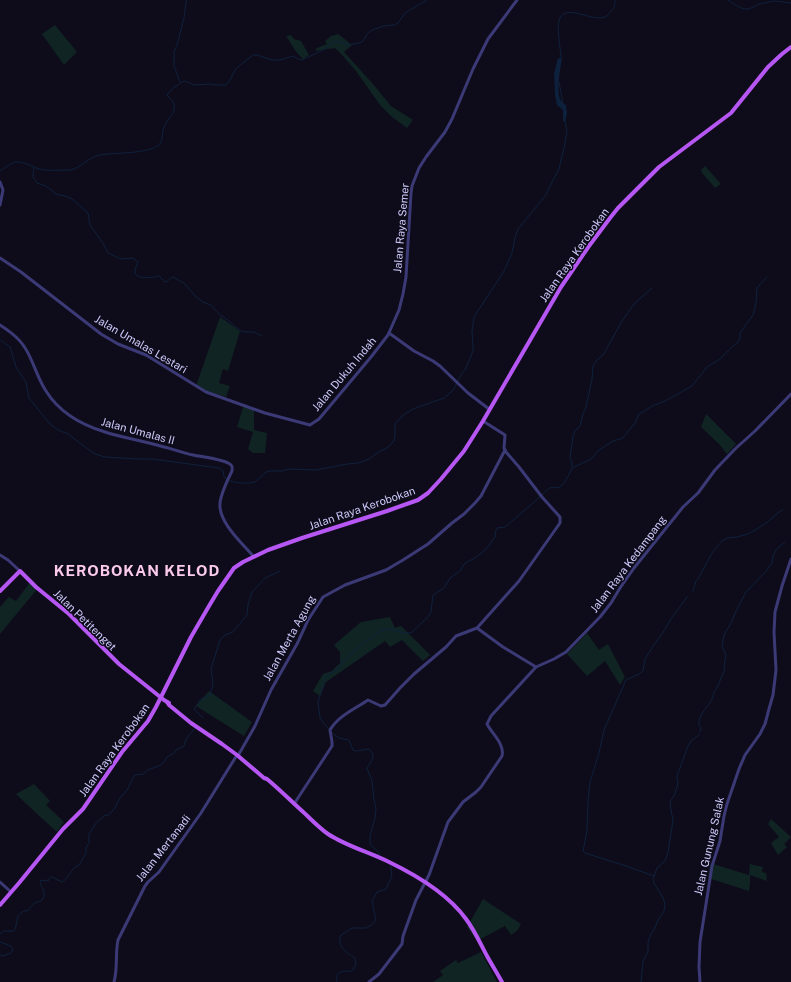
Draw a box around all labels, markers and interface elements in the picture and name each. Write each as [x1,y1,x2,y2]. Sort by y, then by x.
street label: Jalan Raya Semer [391,183,411,273]
street label: Jalan Raya Kerobokan [537,206,611,304]
street label: Jalan Umalas Lestari [93,313,189,375]
street label: Jalan Dukuh Indah [310,335,378,413]
street label: Jalan Umalas II [100,415,176,447]
street label: Jalan Raya Kerobokan [307,484,417,532]
street label: Jalan Raya Kedampang [588,513,668,615]
district label: KEROBOKAN KELOD [54,562,220,579]
street label: Jalan Petitenget [51,587,119,653]
street label: Jalan Merta Agung [261,593,318,683]
street label: Jalan Raya Kerobokan [76,701,152,799]
street label: Jalan Gunung Salak [692,795,726,897]
street label: Jalan Mertanadi [133,812,193,884]

